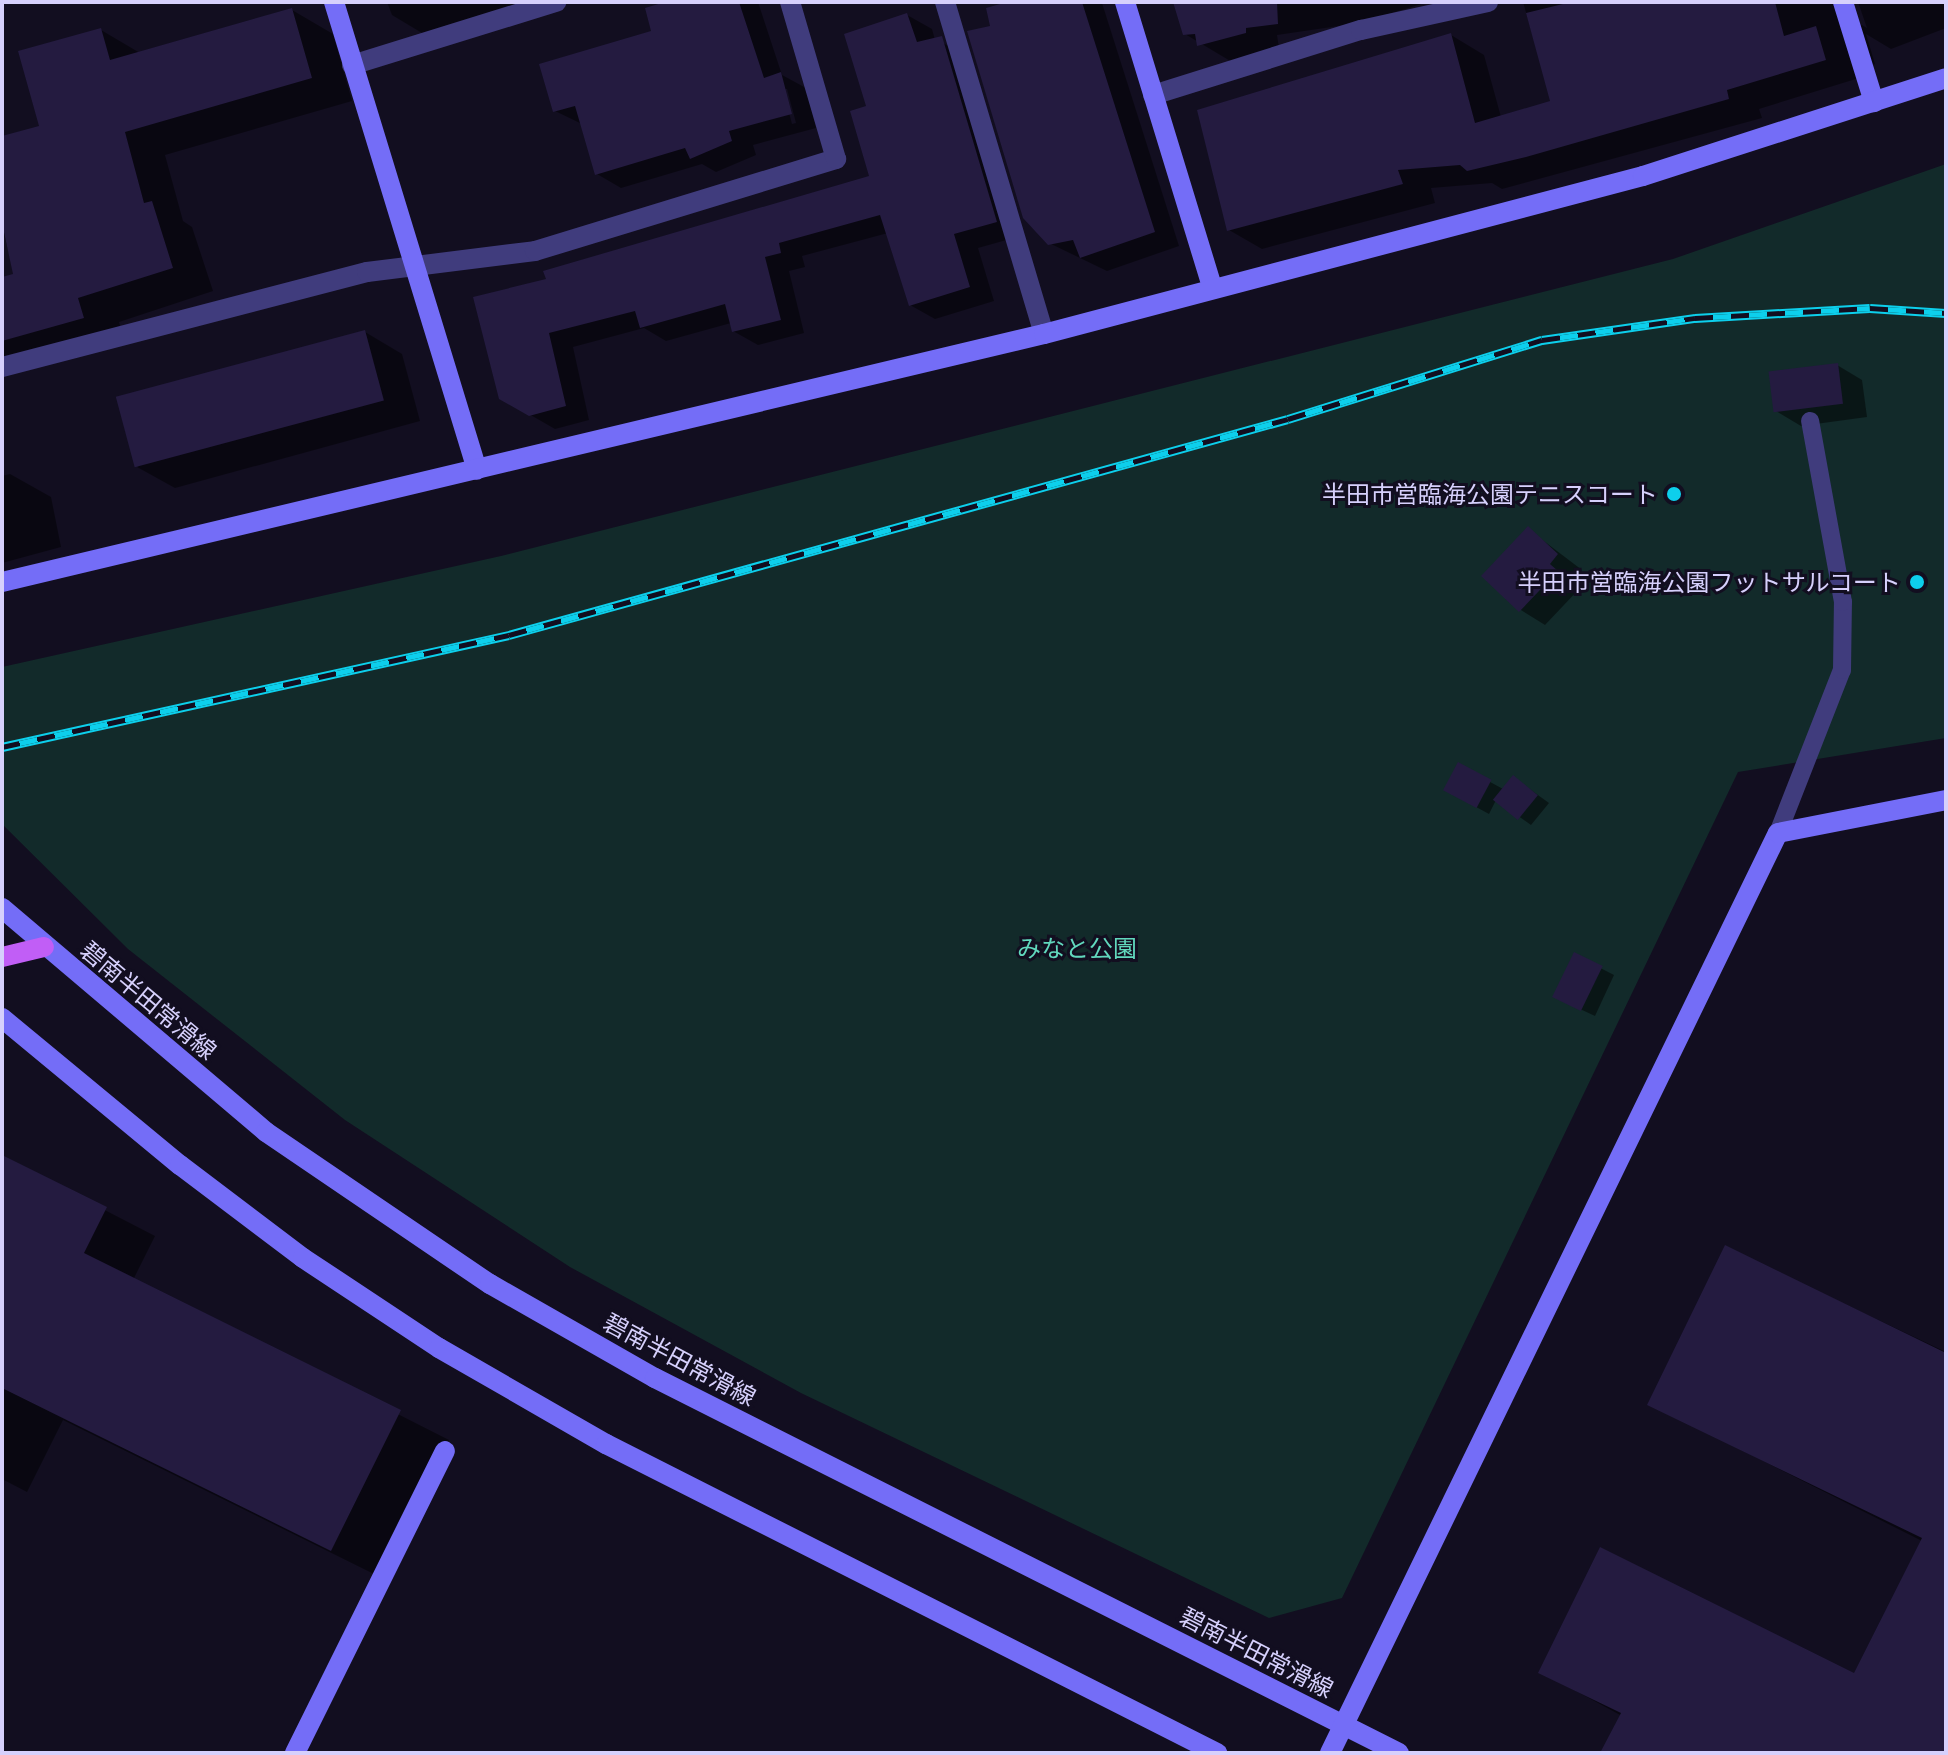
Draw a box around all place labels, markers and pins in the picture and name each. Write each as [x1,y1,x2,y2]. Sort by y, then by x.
place label: 半田市営臨海公園テニスコート [1322,480,1658,508]
marker: 半田市営臨海公園テニスコート [1665,485,1683,503]
place label: 半田市営臨海公園フットサルコート [1517,568,1901,596]
marker: 半田市営臨海公園フットサルコート [1908,573,1926,591]

